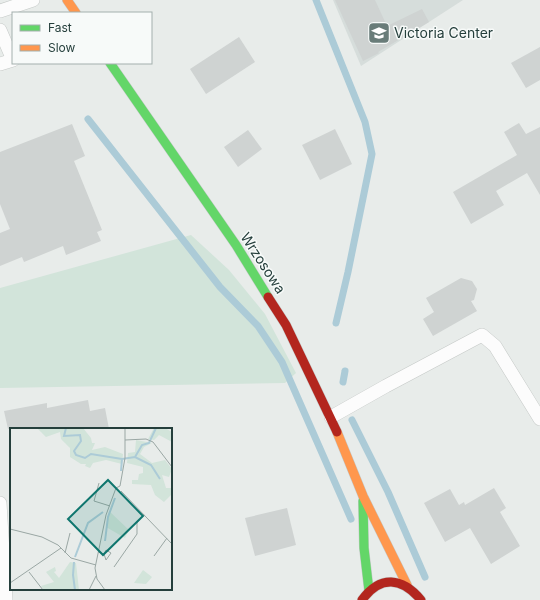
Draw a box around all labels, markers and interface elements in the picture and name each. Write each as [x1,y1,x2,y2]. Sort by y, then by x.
legend [12,12,152,64]
text: Fast [48,20,72,35]
school or university icon: Victoria Center [366,20,392,46]
place label: Victoria Center [394,24,493,41]
text: Slow [48,40,76,55]
street label: Wrzosowa [237,229,289,296]
inset map [10,428,172,590]

